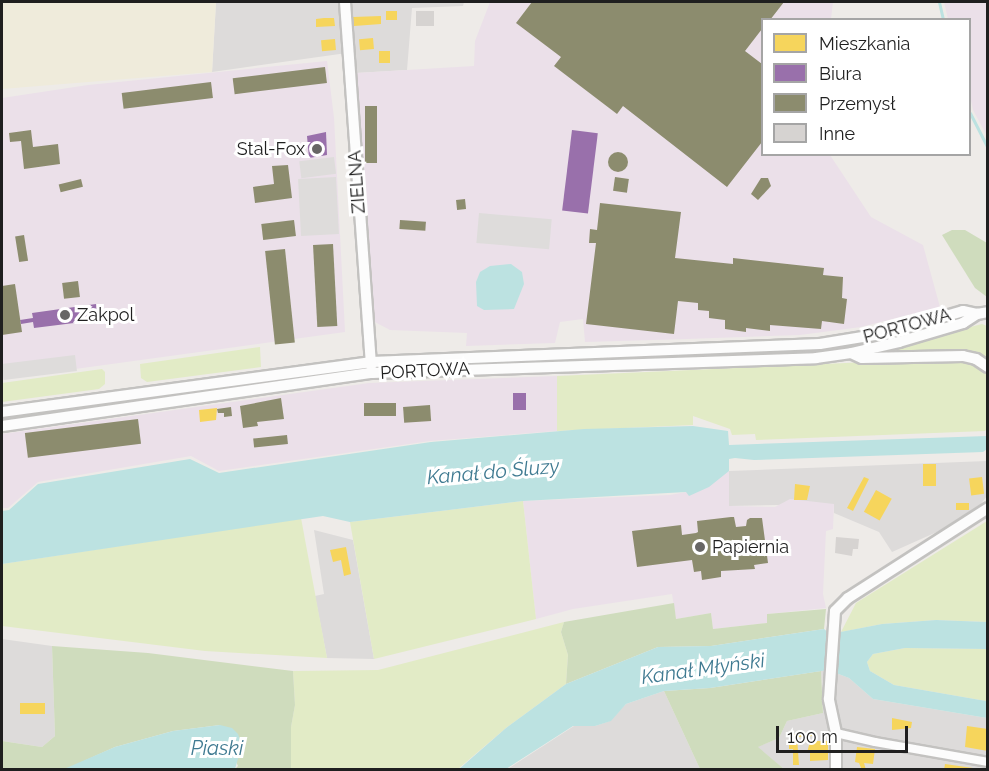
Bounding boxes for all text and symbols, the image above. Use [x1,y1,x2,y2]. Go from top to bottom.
legend [761,18,971,156]
text: Mieszkania [819,33,910,54]
text: Biura [819,63,862,84]
text: Przemysł [819,93,896,114]
text: Inne [819,123,855,144]
place label: Stal-Fox [237,138,305,160]
marker: Stal-Fox [310,142,324,156]
street label: ZIELNA [344,150,370,214]
place label: Zakpol [77,304,134,326]
street label: PORTOWA [861,304,953,348]
marker: Zakpol [58,308,72,322]
street label: PORTOWA [380,358,470,384]
water label: Kanał do Śluzy [426,454,560,490]
place label: Papiernia [712,536,789,558]
marker: Papiernia [693,540,707,554]
water label: Kanał Młyński [640,648,766,690]
scale bar [779,714,911,752]
text: 100 m [787,726,838,747]
water label: Piaski [191,736,243,760]

